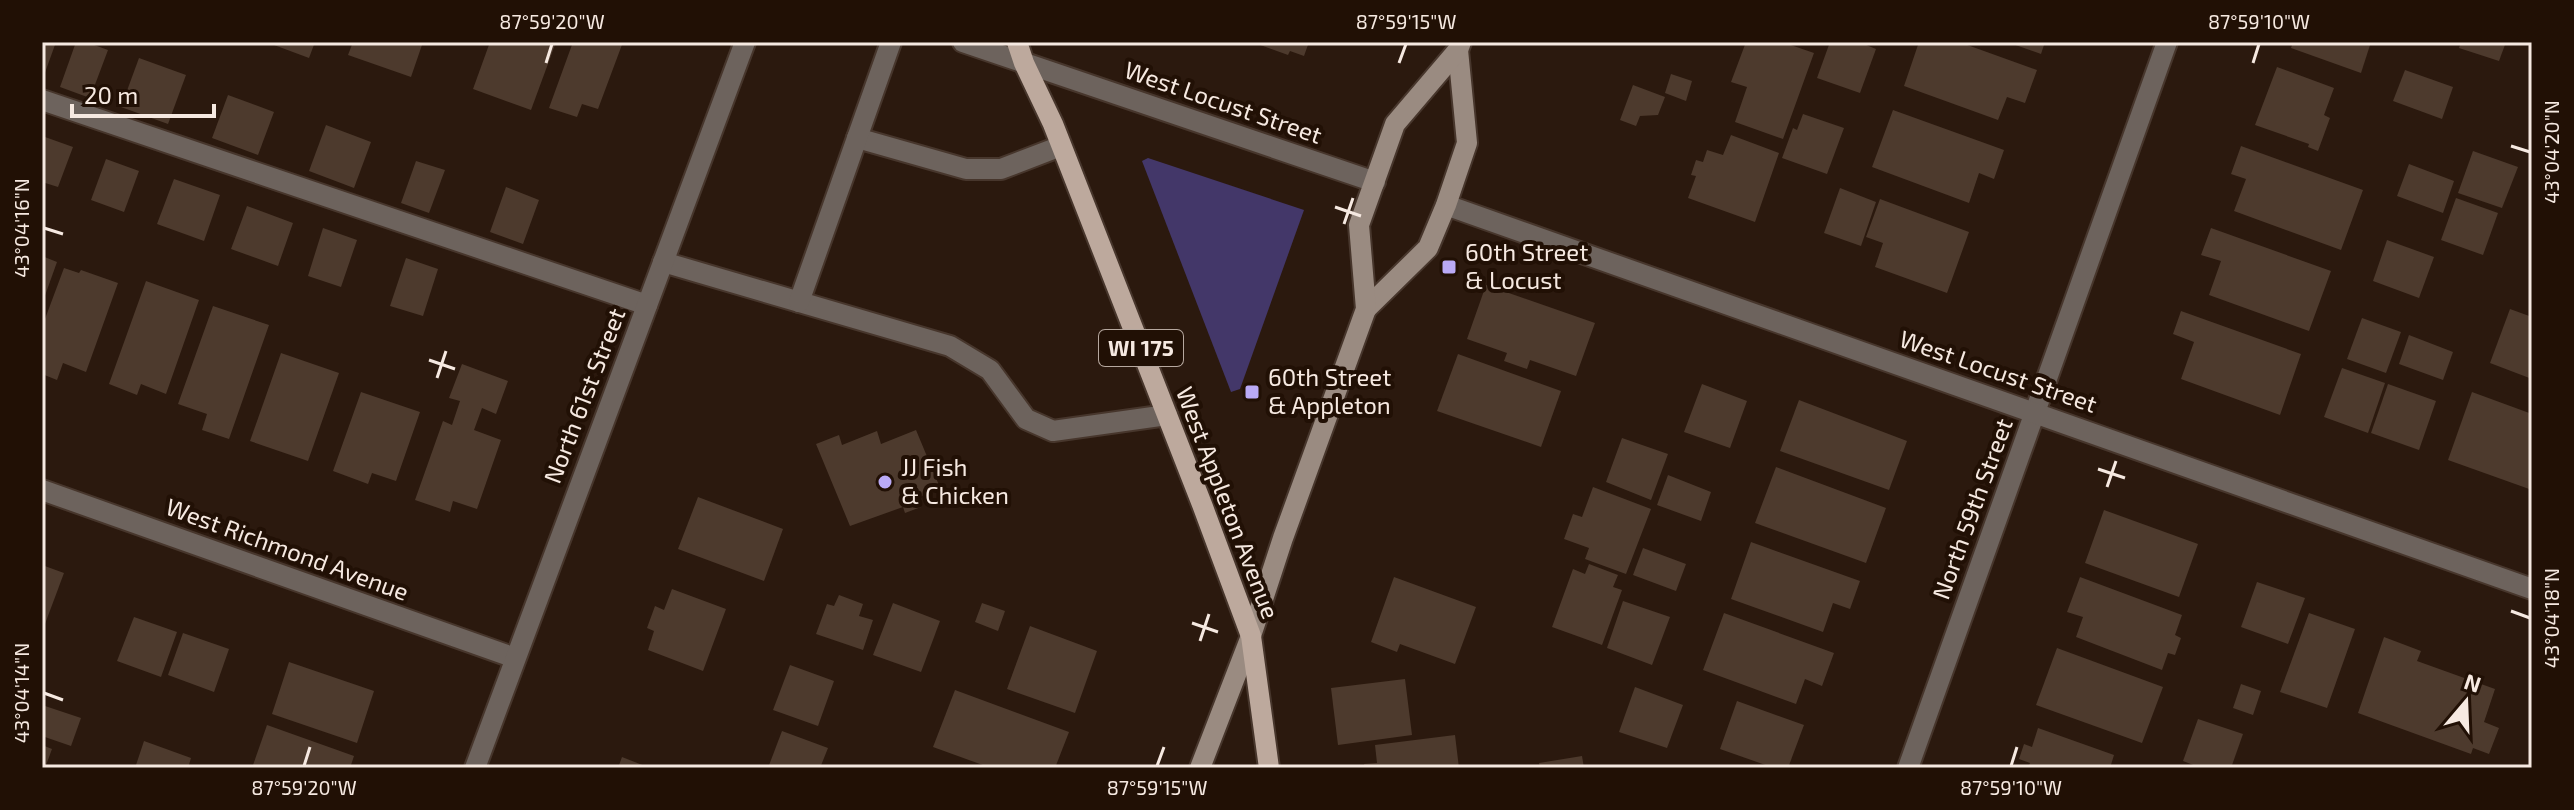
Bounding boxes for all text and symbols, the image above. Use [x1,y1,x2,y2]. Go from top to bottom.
text: 87°59'20"W [499,9,605,33]
text: 87°59'15"W [1356,9,1456,33]
text: 87°59'10"W [2208,9,2310,33]
street label: West Locust Street [1121,54,1326,149]
scale bar [72,68,214,118]
text: 20 m [84,80,138,109]
text: 43°04'20"N [2539,100,2563,204]
text: 43°04'16"N [9,178,33,278]
place label: 60th Street & Locust [1465,237,1588,294]
marker: 60th Street & Locust [1440,258,1458,276]
street label: North 61st Street [537,304,630,487]
street label: West Locust Street [1896,323,2101,418]
road number: WI 175 [1099,330,1183,366]
place label: 60th Street & Appleton [1268,362,1391,419]
street label: West Appleton Avenue [1171,382,1286,623]
marker: 60th Street & Appleton [1243,383,1261,401]
street label: North 59th Street [1925,414,2018,603]
place label: JJ Fish & Chicken [901,452,1009,509]
marker: JJ Fish & Chicken [876,473,894,491]
street label: West Richmond Avenue [162,491,413,606]
text: 43°04'18"N [2539,568,2563,668]
text: 43°04'14"N [9,643,33,743]
north arrow [2426,662,2506,742]
text: N [2461,667,2485,697]
text: 87°59'20"W [251,775,357,799]
text: 87°59'15"W [1107,775,1207,799]
text: 87°59'10"W [1960,775,2062,799]

